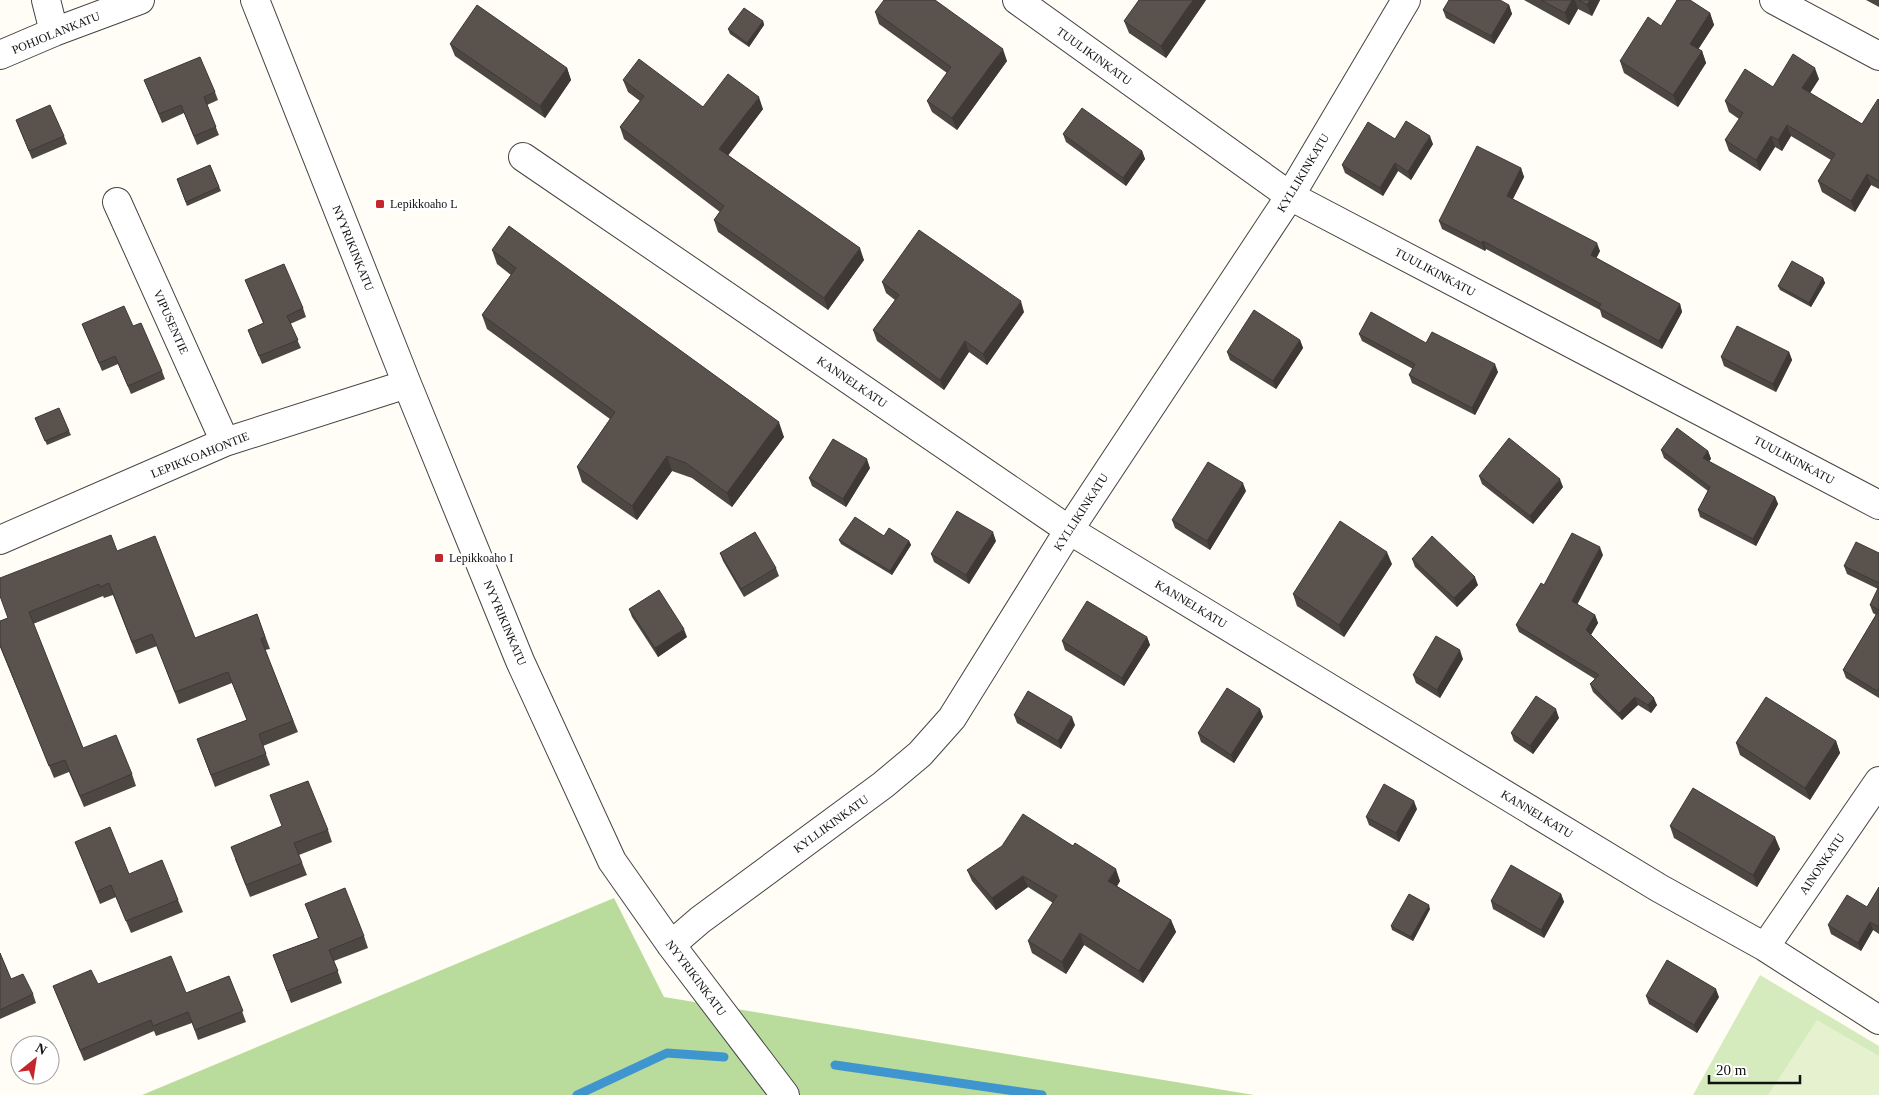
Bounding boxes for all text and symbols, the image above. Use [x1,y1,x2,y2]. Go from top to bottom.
street label: POHJOLANKATU [10,9,103,57]
street label: TUULIKINKATU [1054,24,1135,88]
street label: KYLLIKINKATU [1274,131,1332,215]
place label: Lepikkoaho L [390,197,458,211]
marker: Lepikkoaho L [374,198,386,210]
street label: NYYRIKINKATU [329,203,377,293]
street label: TUULIKINKATU [1392,245,1478,299]
street label: VIPUSENTIE [151,287,191,357]
street label: KANNELKATU [814,353,890,411]
street label: LEPIKKOAHONTIE [149,429,251,481]
street label: TUULIKINKATU [1751,433,1837,487]
street label: KYLLIKINKATU [1051,470,1111,553]
place label: Lepikkoaho I [449,551,513,565]
marker: Lepikkoaho I [433,552,445,564]
street label: KANNELKATU [1153,577,1230,631]
street label: NYYRIKINKATU [481,578,529,668]
street label: KANNELKATU [1499,787,1576,841]
street label: KYLLIKINKATU [791,792,872,856]
street label: AINONKATU [1796,831,1848,897]
street label: NYYRIKINKATU [663,937,729,1019]
north arrow [10,1035,60,1085]
text: N [33,1040,49,1058]
scale bar [1709,1052,1800,1084]
text: 20 m [1716,1062,1747,1078]

